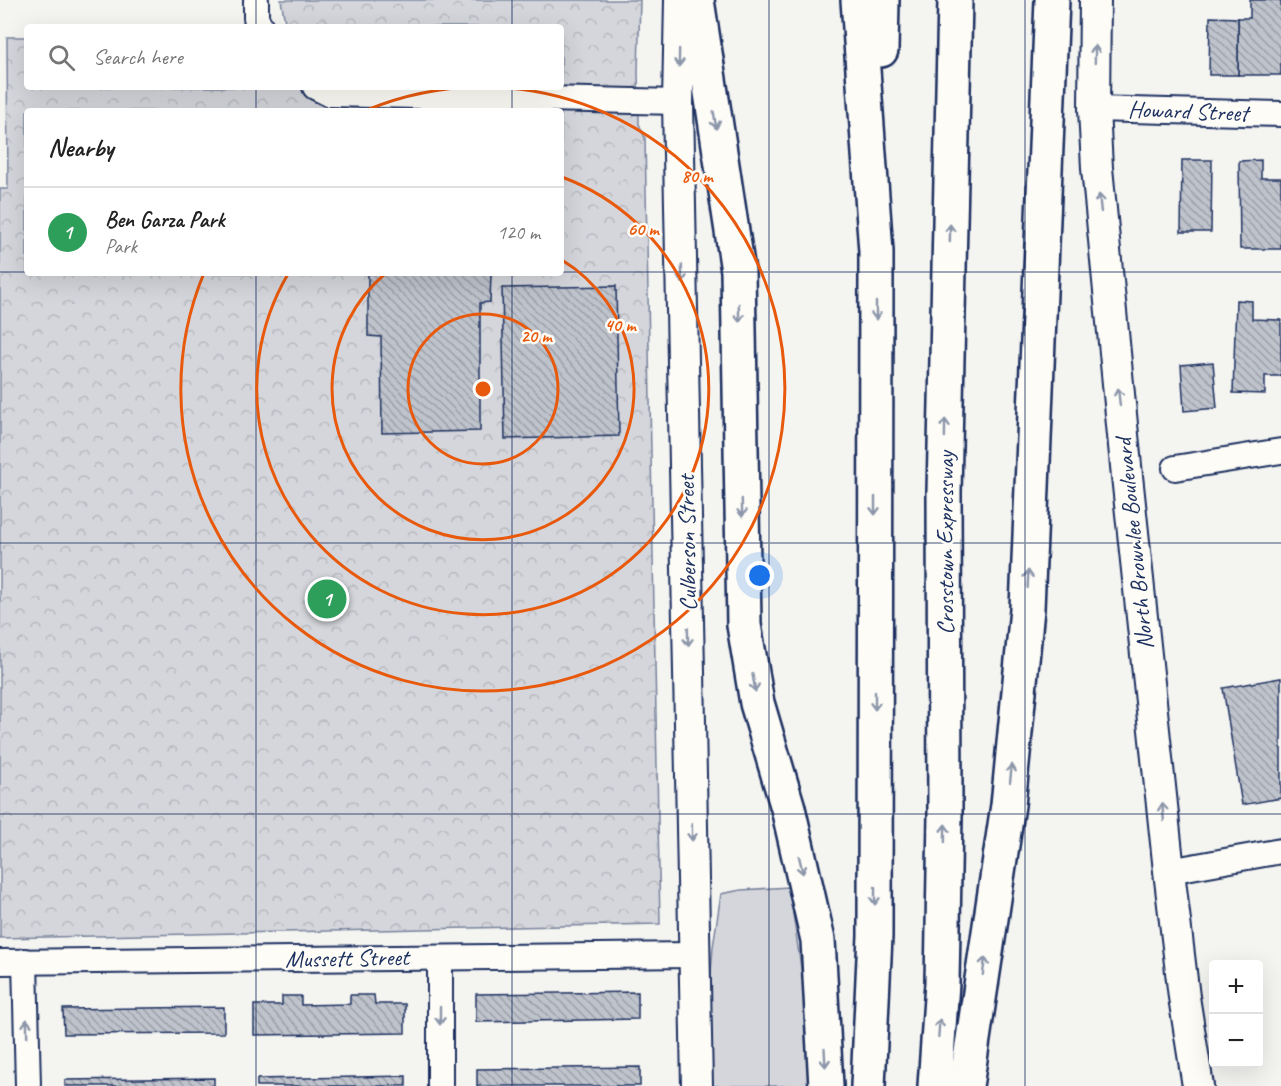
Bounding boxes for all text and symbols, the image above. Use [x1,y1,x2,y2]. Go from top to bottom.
search box [24,24,564,90]
icon: search [45,41,78,74]
text: Search here [93,43,183,71]
one-way arrow [1089,45,1101,65]
one-way arrow [673,48,685,68]
street label: Howard Street [1128,94,1251,128]
one-way arrow [710,110,721,129]
text: Nearby [48,131,113,164]
text: 80 m [682,165,714,187]
one-way arrow [1094,194,1105,214]
text: Ben Garza Park [105,206,225,234]
text: 60 m [627,218,660,240]
text: 1 [63,220,72,245]
text: 120 m [497,220,540,245]
one-way arrow [945,223,956,243]
text: Park [105,234,137,259]
one-way arrow [676,264,687,284]
one-way arrow [870,300,882,320]
one-way arrow [733,303,745,323]
text: 40 m [605,314,637,336]
text: 20 m [521,325,553,347]
centre of rings [473,379,493,399]
one-way arrow [1113,388,1124,408]
one-way arrow [940,418,951,438]
street label: North Brownlee Boulevard [1108,433,1160,651]
street label: Crosstown Expressway [930,449,960,635]
street label: Culberson Street [671,473,703,611]
one-way arrow [869,495,881,515]
one-way arrow [737,498,748,518]
your location [745,561,774,590]
one-way arrow [1023,569,1034,589]
pin: 1 [308,576,346,622]
one-way arrow [683,627,694,647]
one-way arrow [749,673,760,692]
one-way arrow [869,690,881,710]
one-way arrow [1006,763,1017,783]
one-way arrow [1157,803,1168,823]
one-way arrow [686,822,698,842]
one-way arrow [939,823,950,843]
one-way arrow [795,856,807,875]
one-way arrow [869,885,881,905]
street label: Mussett Street [285,942,411,974]
one-way arrow [979,956,990,976]
map controls [1209,960,1263,1068]
button: + [1209,960,1263,1014]
one-way arrow [434,1006,446,1026]
button: − [1209,1014,1263,1068]
one-way arrow [21,1018,32,1038]
one-way arrow [933,1018,944,1038]
one-way arrow [819,1048,830,1068]

